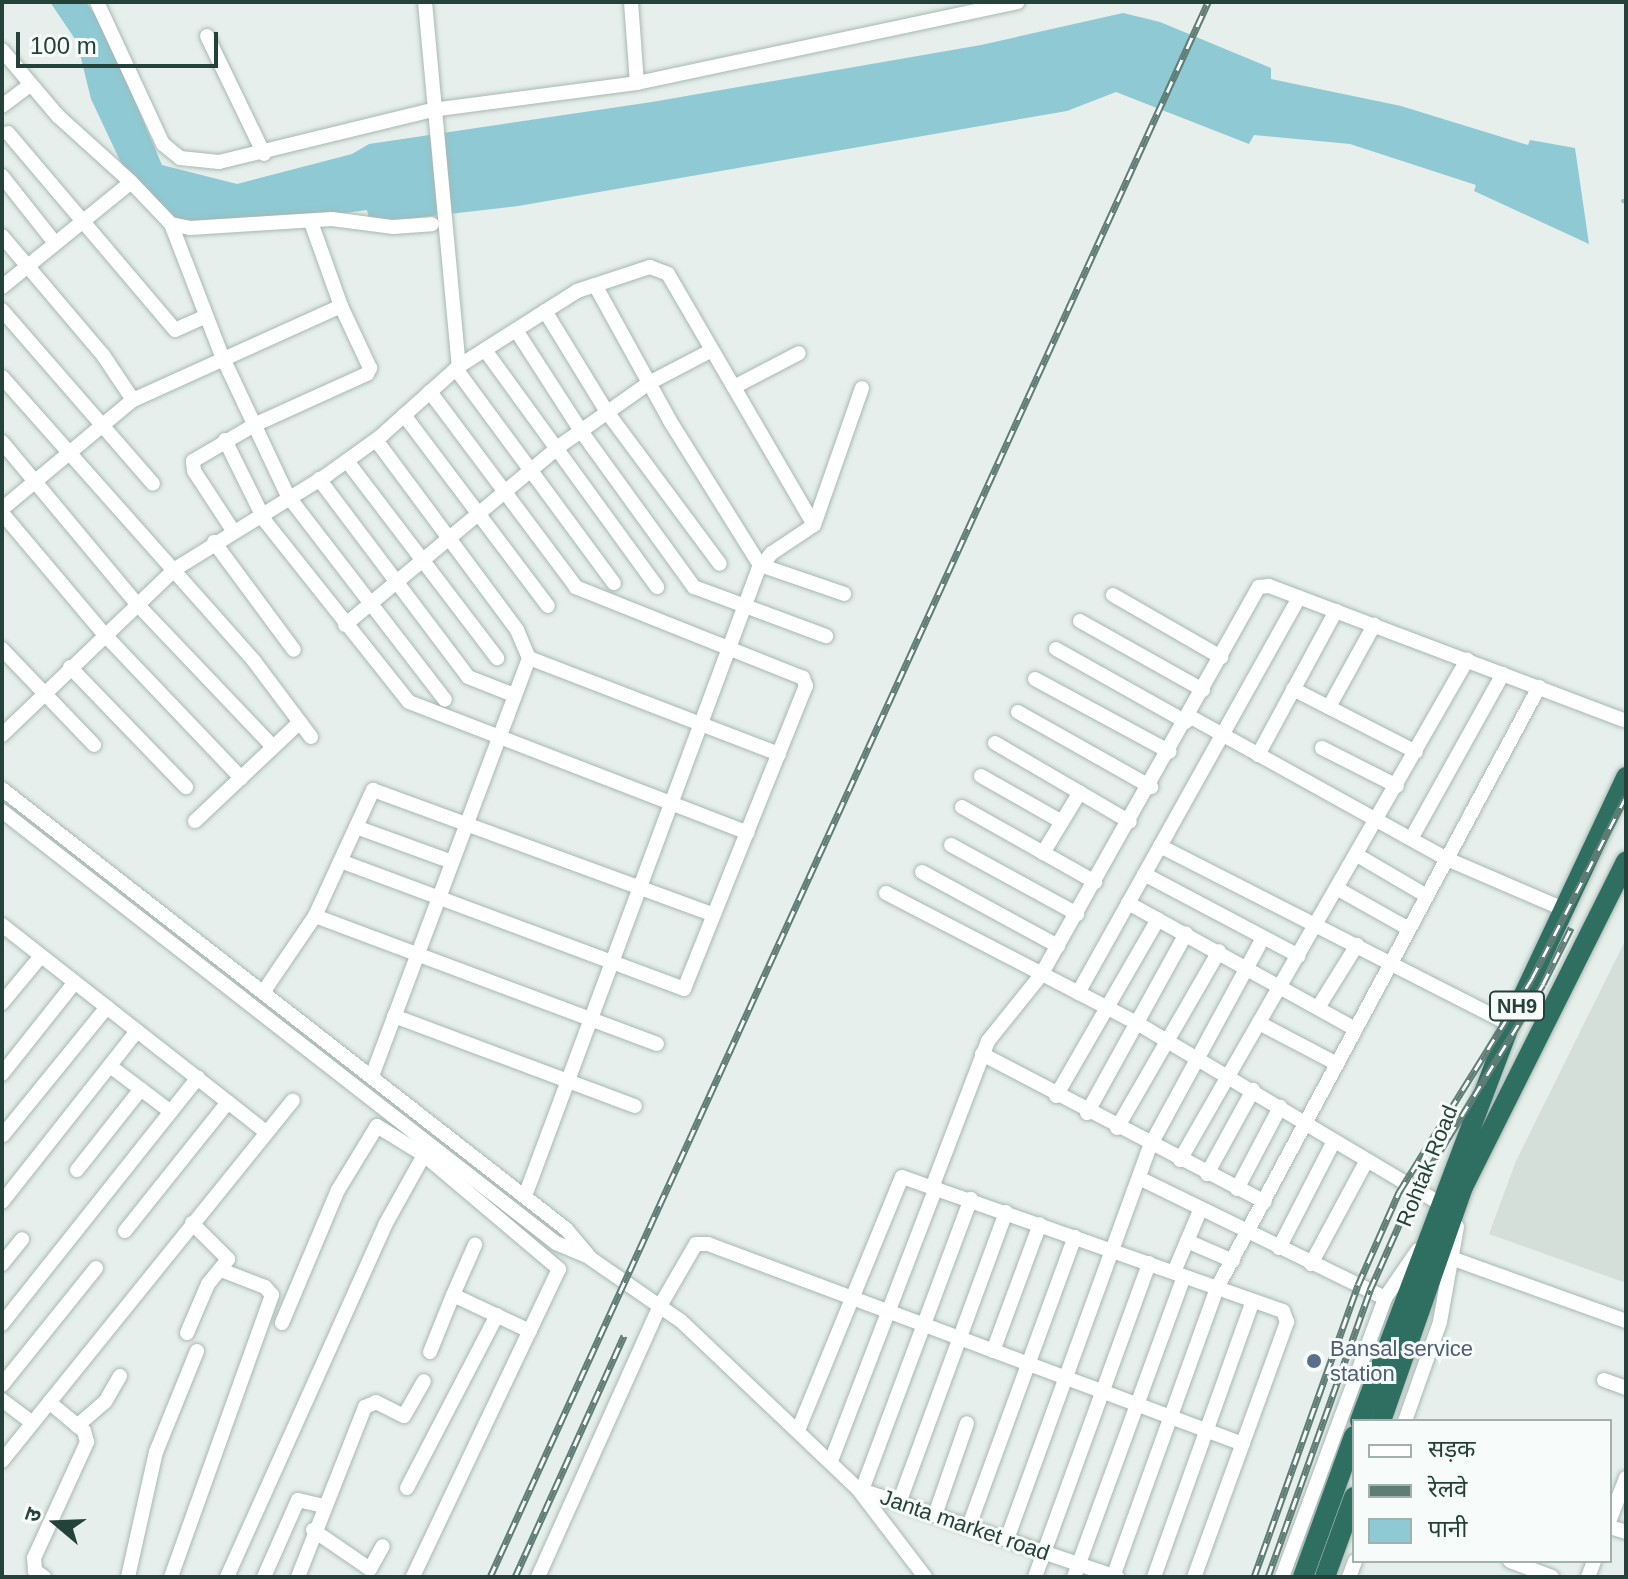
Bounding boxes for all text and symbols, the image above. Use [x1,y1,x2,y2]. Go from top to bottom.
scale bar [20,16,222,66]
text: 100 m [30,32,97,59]
road number: NH9 [1487,990,1547,1022]
street label: Rohtak Road [1391,1102,1463,1230]
place label: Bansal service station [1330,1335,1473,1386]
marker: Bansal service station [1305,1352,1323,1370]
legend [1352,1419,1612,1563]
text: सड़क [1428,1435,1476,1462]
text: रेलवे [1428,1475,1467,1502]
north arrow [16,1483,96,1563]
street label: Janta market road [877,1484,1053,1566]
text: उ [19,1505,47,1525]
text: पानी [1428,1515,1467,1542]

